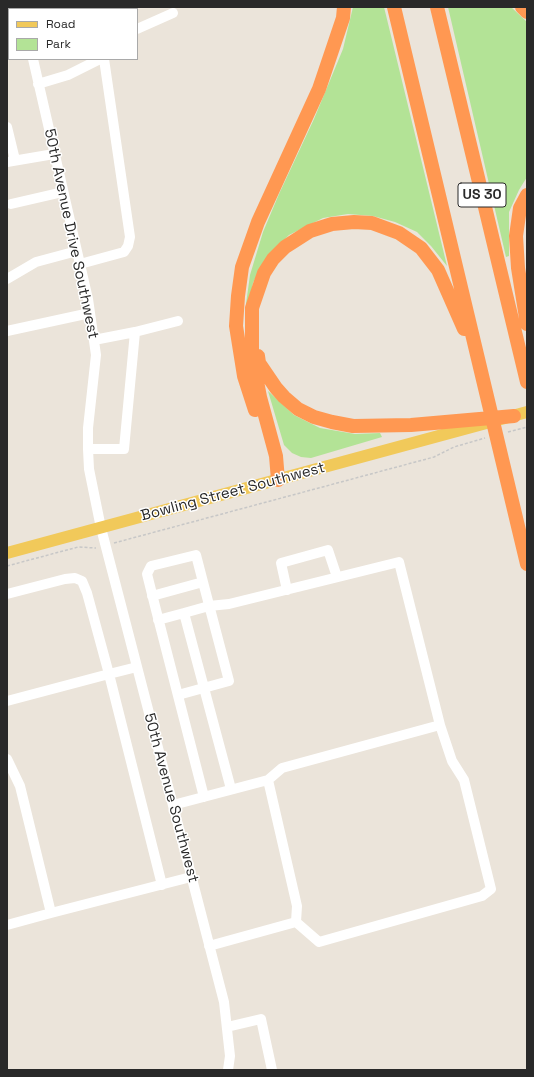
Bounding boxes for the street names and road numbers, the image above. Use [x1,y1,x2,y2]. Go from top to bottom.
street label: 50th Avenue Drive Southwest [40,127,102,341]
road number: US 30 [458,183,506,207]
street label: Bowling Street Southwest [139,459,327,525]
street label: 50th Avenue Southwest [140,711,202,885]

